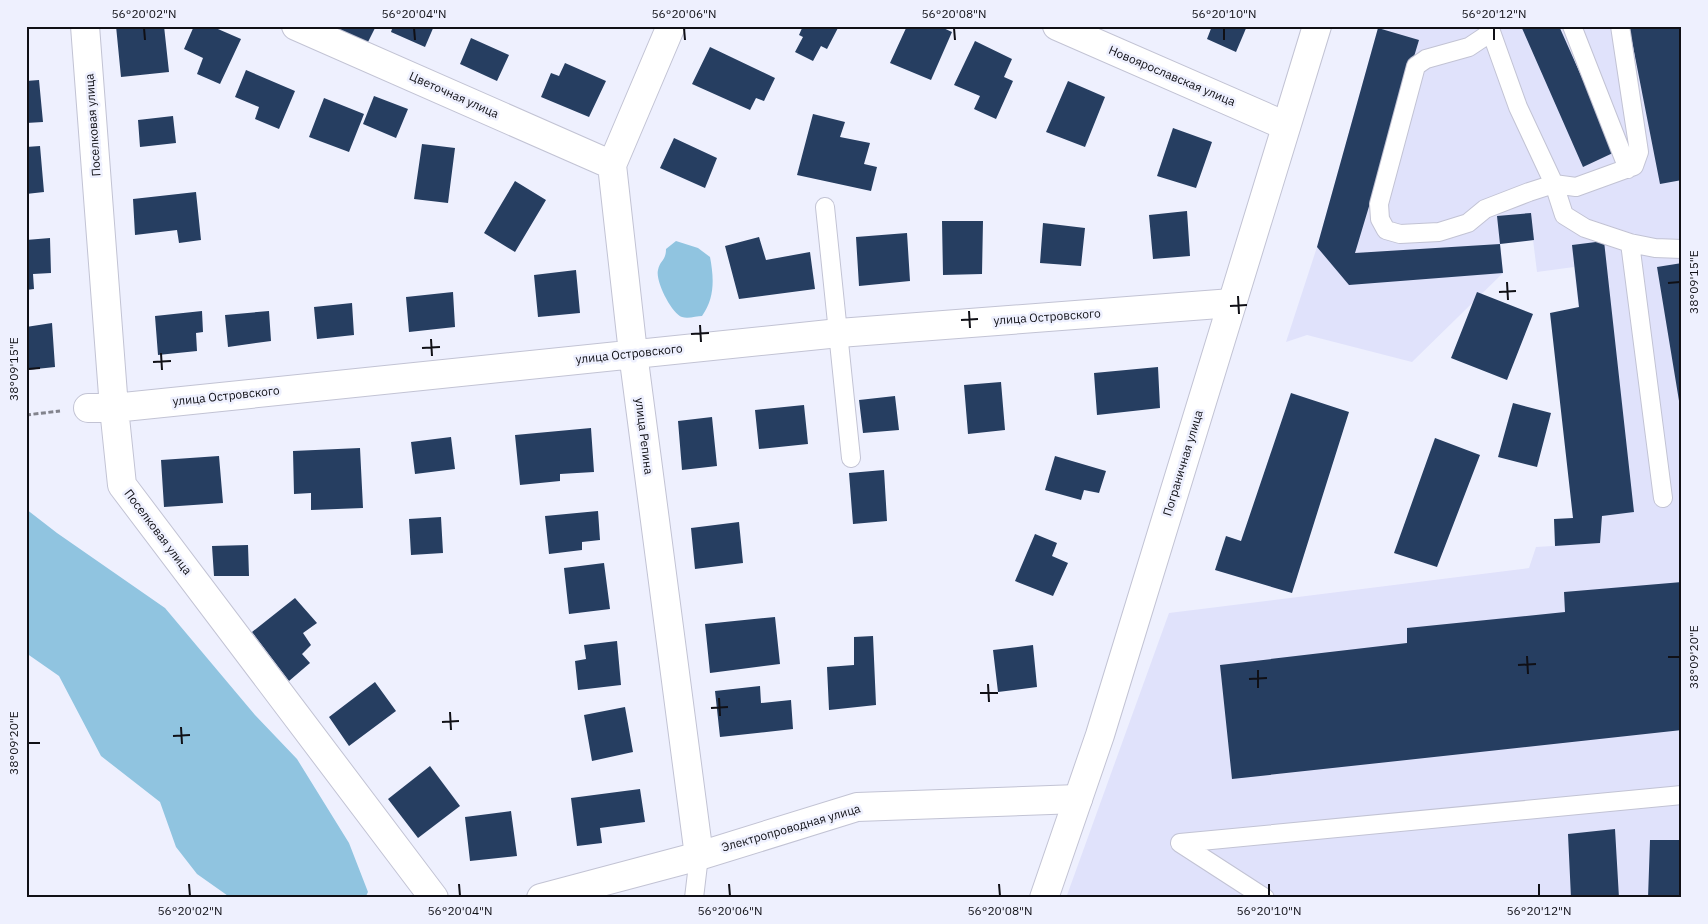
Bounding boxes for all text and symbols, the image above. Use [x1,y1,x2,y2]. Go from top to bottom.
text: 56°20'02"N [111,6,177,21]
text: 56°20'04"N [381,6,447,21]
text: 56°20'06"N [651,6,717,21]
text: 56°20'08"N [921,6,987,21]
text: 56°20'10"N [1191,6,1257,21]
text: 56°20'12"N [1461,6,1527,21]
street label: Новоярославская улица [1107,42,1238,109]
street label: Цветочная улица [407,68,502,121]
street label: Поселковая улица [81,73,104,177]
text: 38°09'15"E [1686,250,1701,314]
street label: улица Островского [993,305,1101,328]
text: 38°09'15"E [6,337,21,401]
street label: улица Островского [575,340,683,367]
street label: улица Островского [172,382,280,409]
street label: улица Репина [632,397,657,476]
street label: Пограничная улица [1159,407,1206,518]
street label: Поселковая улица [121,486,196,578]
text: 38°09'20"E [1686,625,1701,689]
text: 38°09'20"E [6,711,21,775]
street label: Электропроводная улица [720,800,863,855]
text: 56°20'02"N [157,903,223,918]
text: 56°20'04"N [427,903,493,918]
text: 56°20'06"N [697,903,763,918]
text: 56°20'08"N [967,903,1033,918]
text: 56°20'10"N [1236,903,1302,918]
text: 56°20'12"N [1506,903,1572,918]

